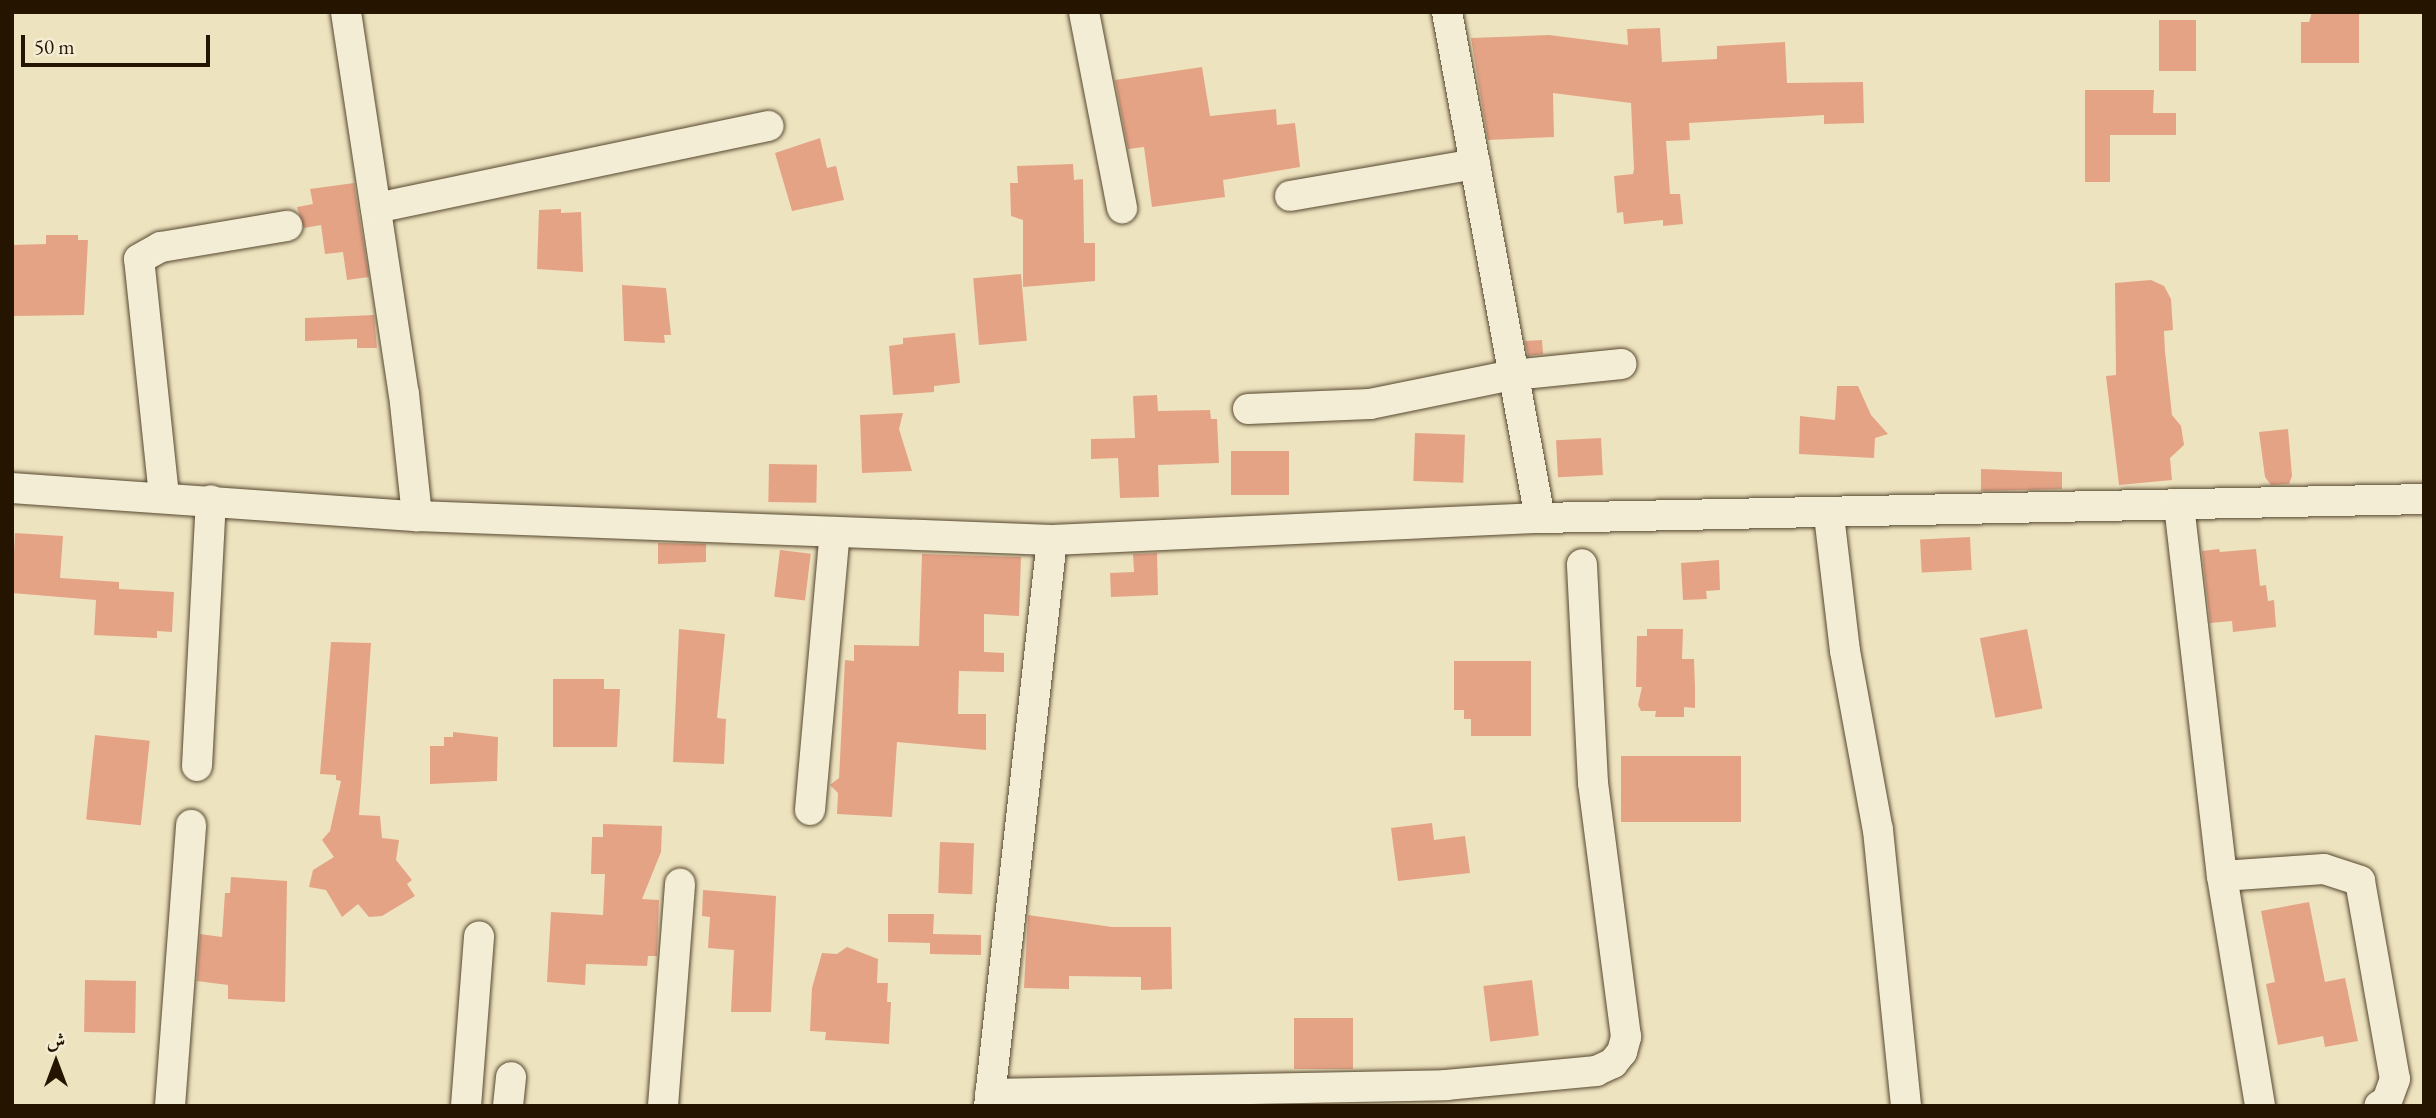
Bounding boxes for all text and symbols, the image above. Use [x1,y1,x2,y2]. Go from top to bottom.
scale bar [24,21,214,65]
text: 50 m [34,33,75,60]
north arrow [21,1027,91,1097]
text: ش [47,1028,65,1053]

